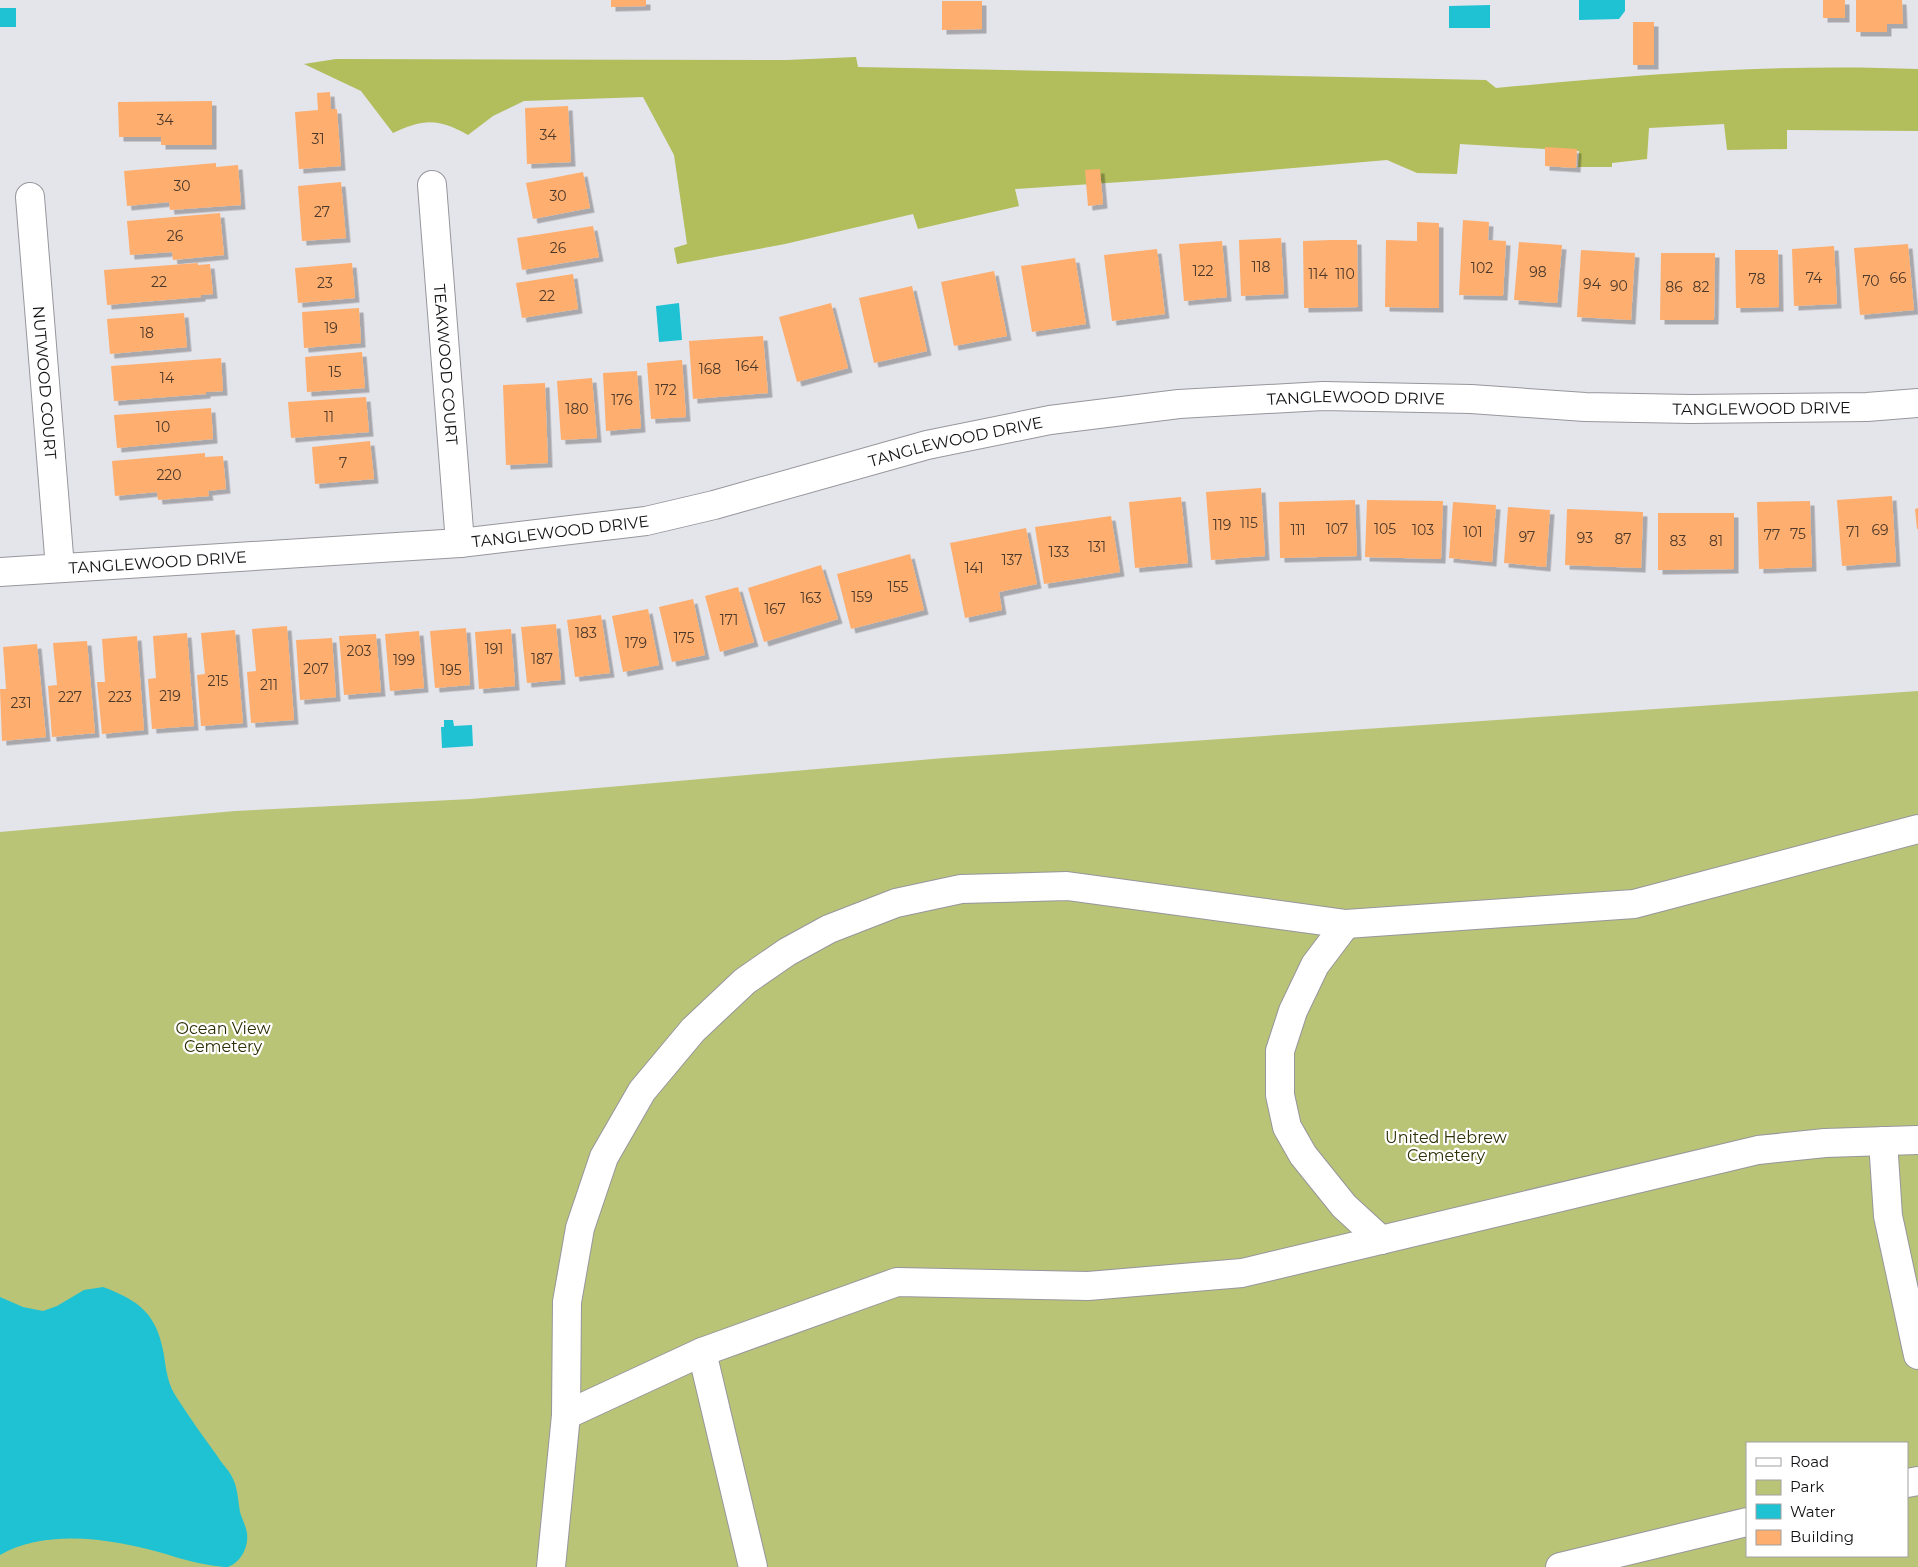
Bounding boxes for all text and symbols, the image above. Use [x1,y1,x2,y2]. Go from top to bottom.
house number: 34 [156,111,174,129]
house number: 34 [539,126,557,144]
house number: 31 [312,130,324,148]
house number: 30 [173,177,191,195]
house number: 30 [549,187,567,205]
house number: 27 [314,203,330,221]
house number: 26 [167,227,184,245]
house number: 26 [550,239,567,257]
house number: 118 [1251,258,1271,276]
house number: 102 [1471,259,1493,277]
house number: 122 [1193,262,1214,280]
house number: 98 [1529,263,1547,281]
house number: 114 [1308,265,1328,283]
house number: 110 [1335,265,1355,283]
house number: 74 [1806,269,1823,287]
house number: 66 [1889,269,1907,287]
house number: 78 [1749,270,1766,288]
house number: 70 [1862,272,1880,290]
house number: 22 [151,273,167,291]
house number: 23 [317,274,333,292]
house number: 94 [1583,275,1602,293]
house number: 90 [1610,277,1628,295]
house number: 86 [1665,278,1683,296]
house number: 82 [1693,278,1709,296]
street label: TEAKWOOD COURT [430,283,461,447]
house number: 22 [539,287,555,305]
street label: NUTWOOD COURT [29,305,60,461]
house number: 19 [324,319,338,337]
house number: 18 [140,324,154,342]
house number: 164 [736,357,759,375]
house number: 168 [699,360,721,378]
house number: 15 [329,363,342,381]
house number: 14 [160,369,175,387]
house number: 172 [655,381,677,399]
street label: TANGLEWOOD DRIVE [1266,387,1445,409]
house number: 176 [611,391,633,409]
street label: TANGLEWOOD DRIVE [1672,398,1851,419]
house number: 180 [565,400,589,418]
house number: 11 [324,408,334,426]
street label: TANGLEWOOD DRIVE [866,413,1044,471]
house number: 10 [156,418,170,436]
house number: 7 [339,454,347,472]
house number: 220 [156,466,182,484]
street label: TANGLEWOOD DRIVE [471,512,650,552]
house number: 115 [1240,514,1258,532]
house number: 119 [1213,516,1231,534]
house number: 107 [1326,520,1348,538]
house number: 105 [1374,520,1396,538]
house number: 111 [1290,521,1306,539]
house number: 103 [1412,521,1434,539]
house number: 69 [1871,521,1889,539]
house number: 101 [1463,523,1483,541]
house number: 71 [1846,523,1860,541]
house number: 75 [1790,525,1806,543]
house number: 77 [1764,526,1780,544]
house number: 97 [1519,528,1535,546]
house number: 93 [1577,529,1593,547]
house number: 87 [1614,530,1632,548]
house number: 83 [1670,532,1687,550]
house number: 81 [1709,532,1723,550]
house number: 131 [1088,538,1106,556]
house number: 133 [1049,543,1069,561]
street label: TANGLEWOOD DRIVE [68,547,247,578]
house number: 137 [1001,551,1023,569]
house number: 141 [964,559,984,577]
house number: 155 [888,578,908,596]
house number: 159 [851,588,873,606]
house number: 163 [800,589,822,607]
house number: 167 [764,600,786,618]
house number: 171 [720,611,738,629]
house number: 183 [575,624,597,642]
house number: 175 [674,629,695,647]
house number: 179 [625,634,647,652]
house number: 191 [485,640,503,658]
house number: 203 [347,642,372,660]
house number: 187 [531,650,553,668]
house number: 199 [393,651,415,669]
house number: 207 [303,660,329,678]
house number: 195 [440,661,462,679]
house number: 215 [208,672,229,690]
house number: 211 [260,676,278,694]
house number: 219 [159,687,181,705]
house number: 227 [58,688,82,706]
house number: 223 [108,688,132,706]
house number: 231 [11,694,31,712]
park label: Ocean View Cemetery [176,1019,270,1056]
park label: United Hebrew Cemetery [1385,1128,1507,1165]
legend [1746,1442,1908,1557]
text: Road [1790,1452,1829,1471]
text: Park [1790,1477,1824,1496]
text: Water [1790,1502,1836,1521]
text: Building [1790,1527,1854,1546]

